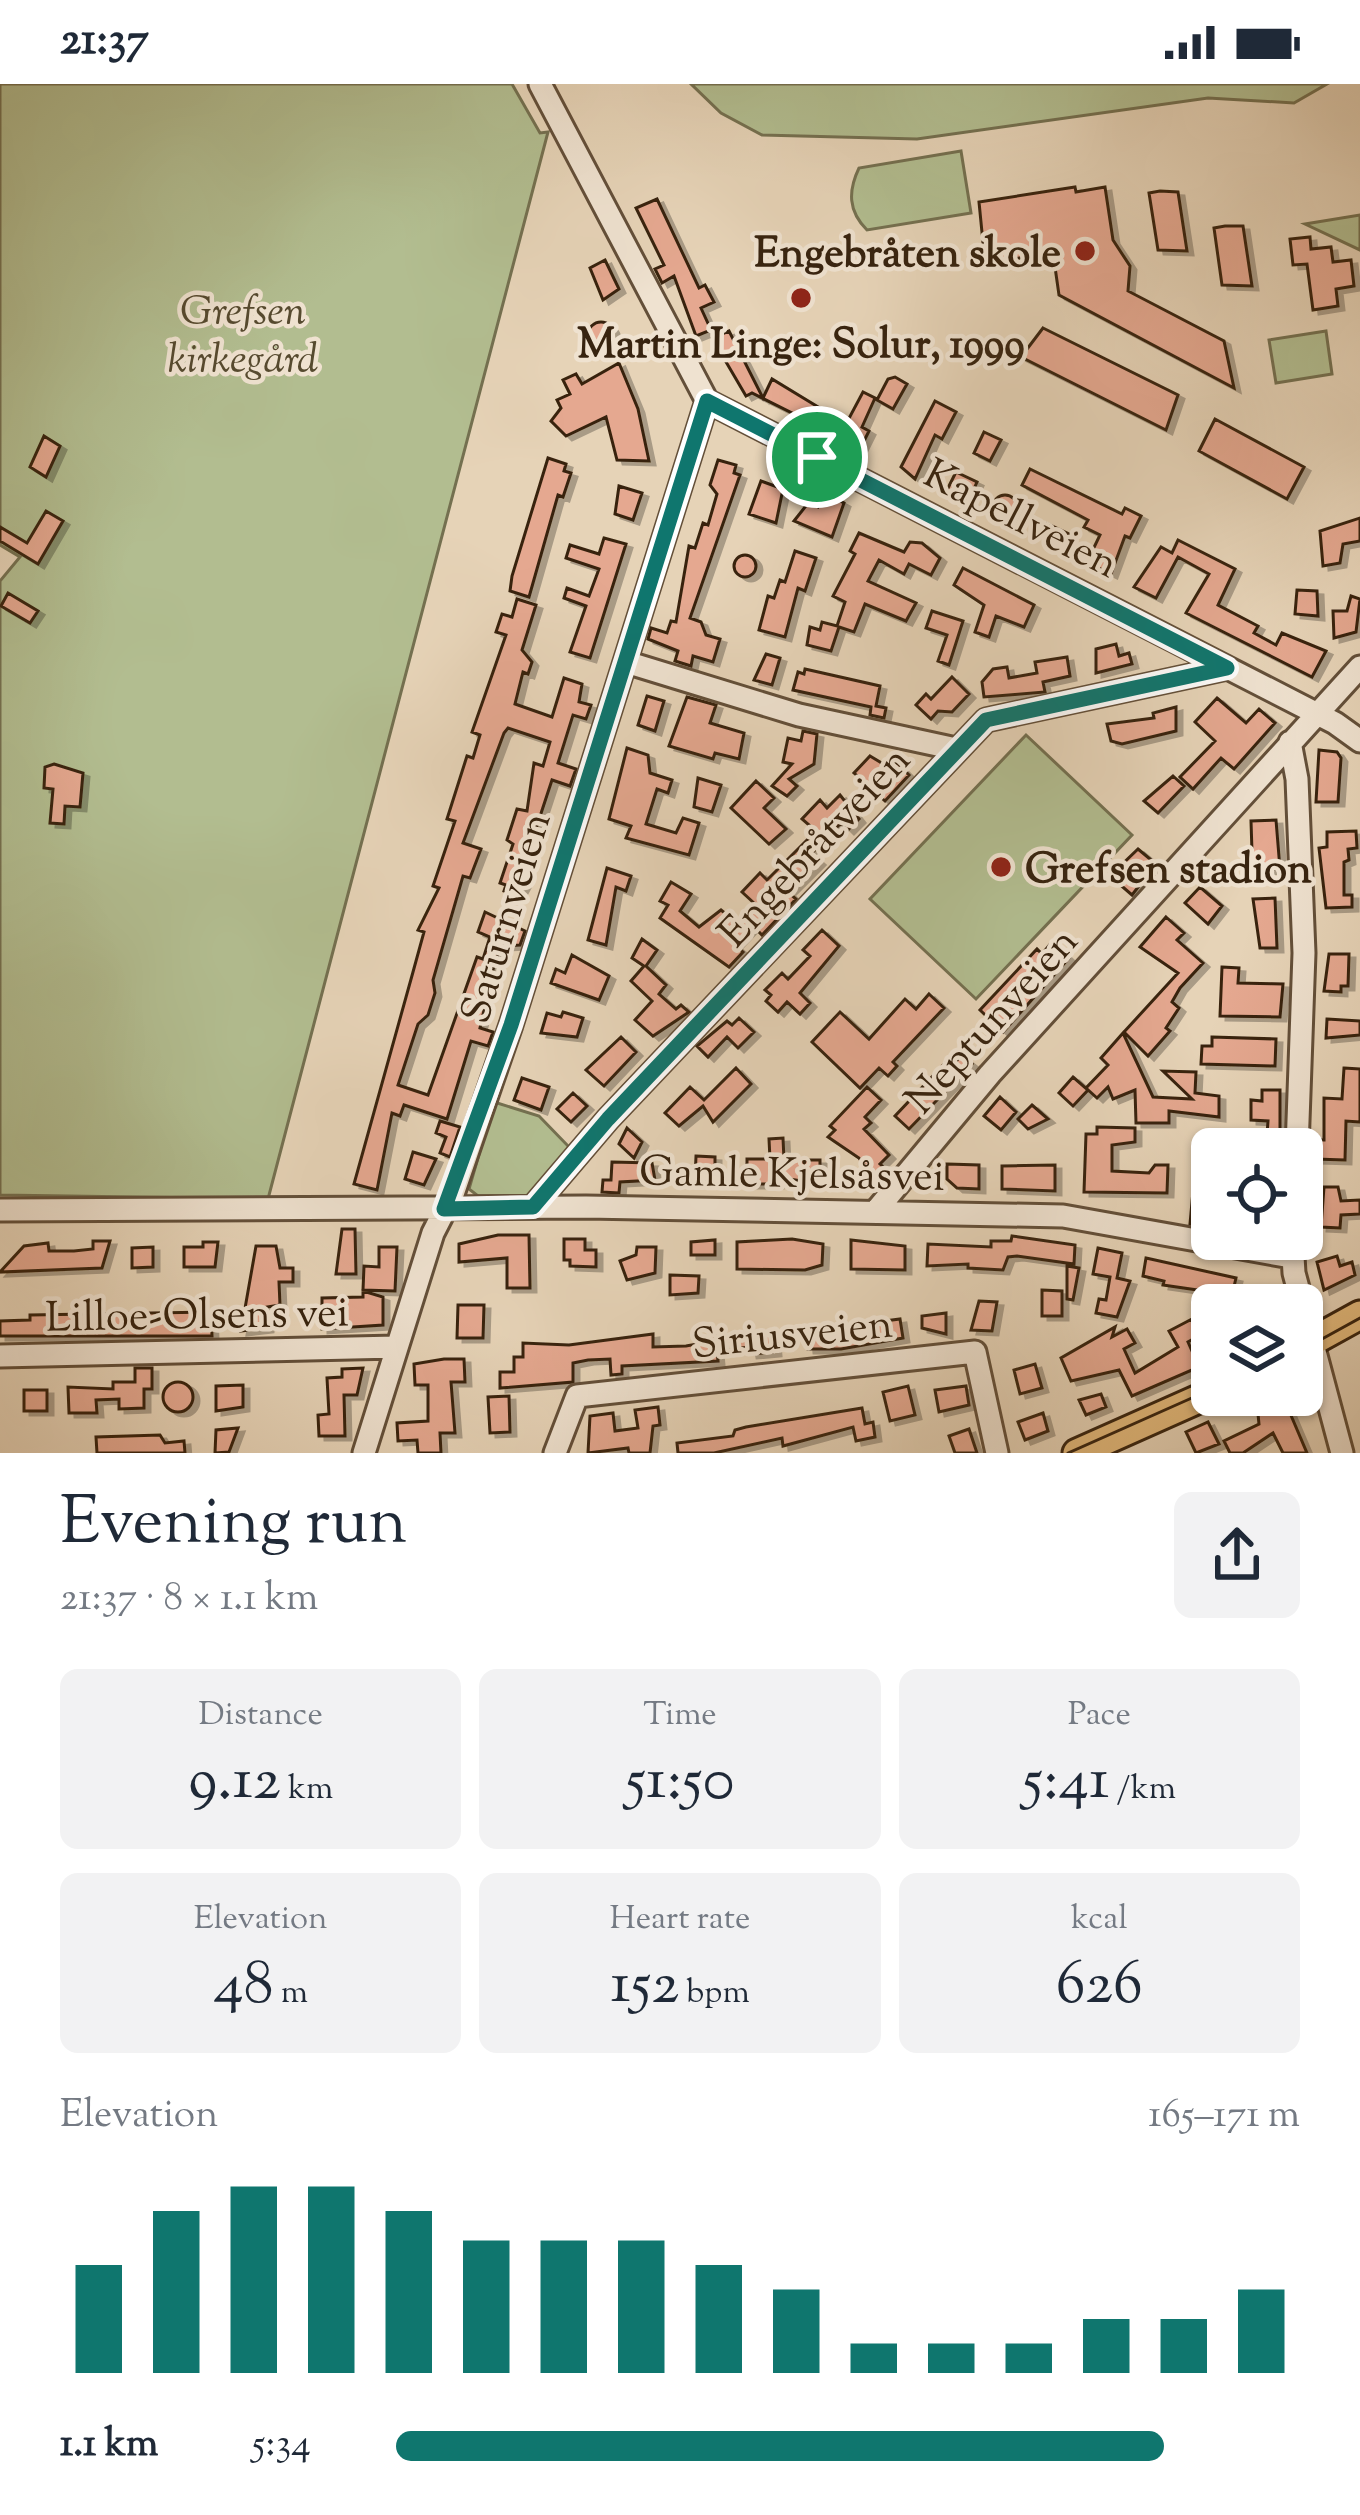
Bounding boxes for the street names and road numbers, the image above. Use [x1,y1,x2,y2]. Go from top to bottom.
street label: Kapellveien [912,447,1128,596]
street label: Engebråtveien [707,734,926,963]
street label: Saturnveien [448,805,569,1032]
street label: Neptunveien [893,915,1094,1129]
street label: Gamle Kjelsåsvei [639,1144,945,1210]
street label: Lilloe-Olsens vei [45,1285,349,1351]
street label: Siriusveien [689,1297,896,1377]

